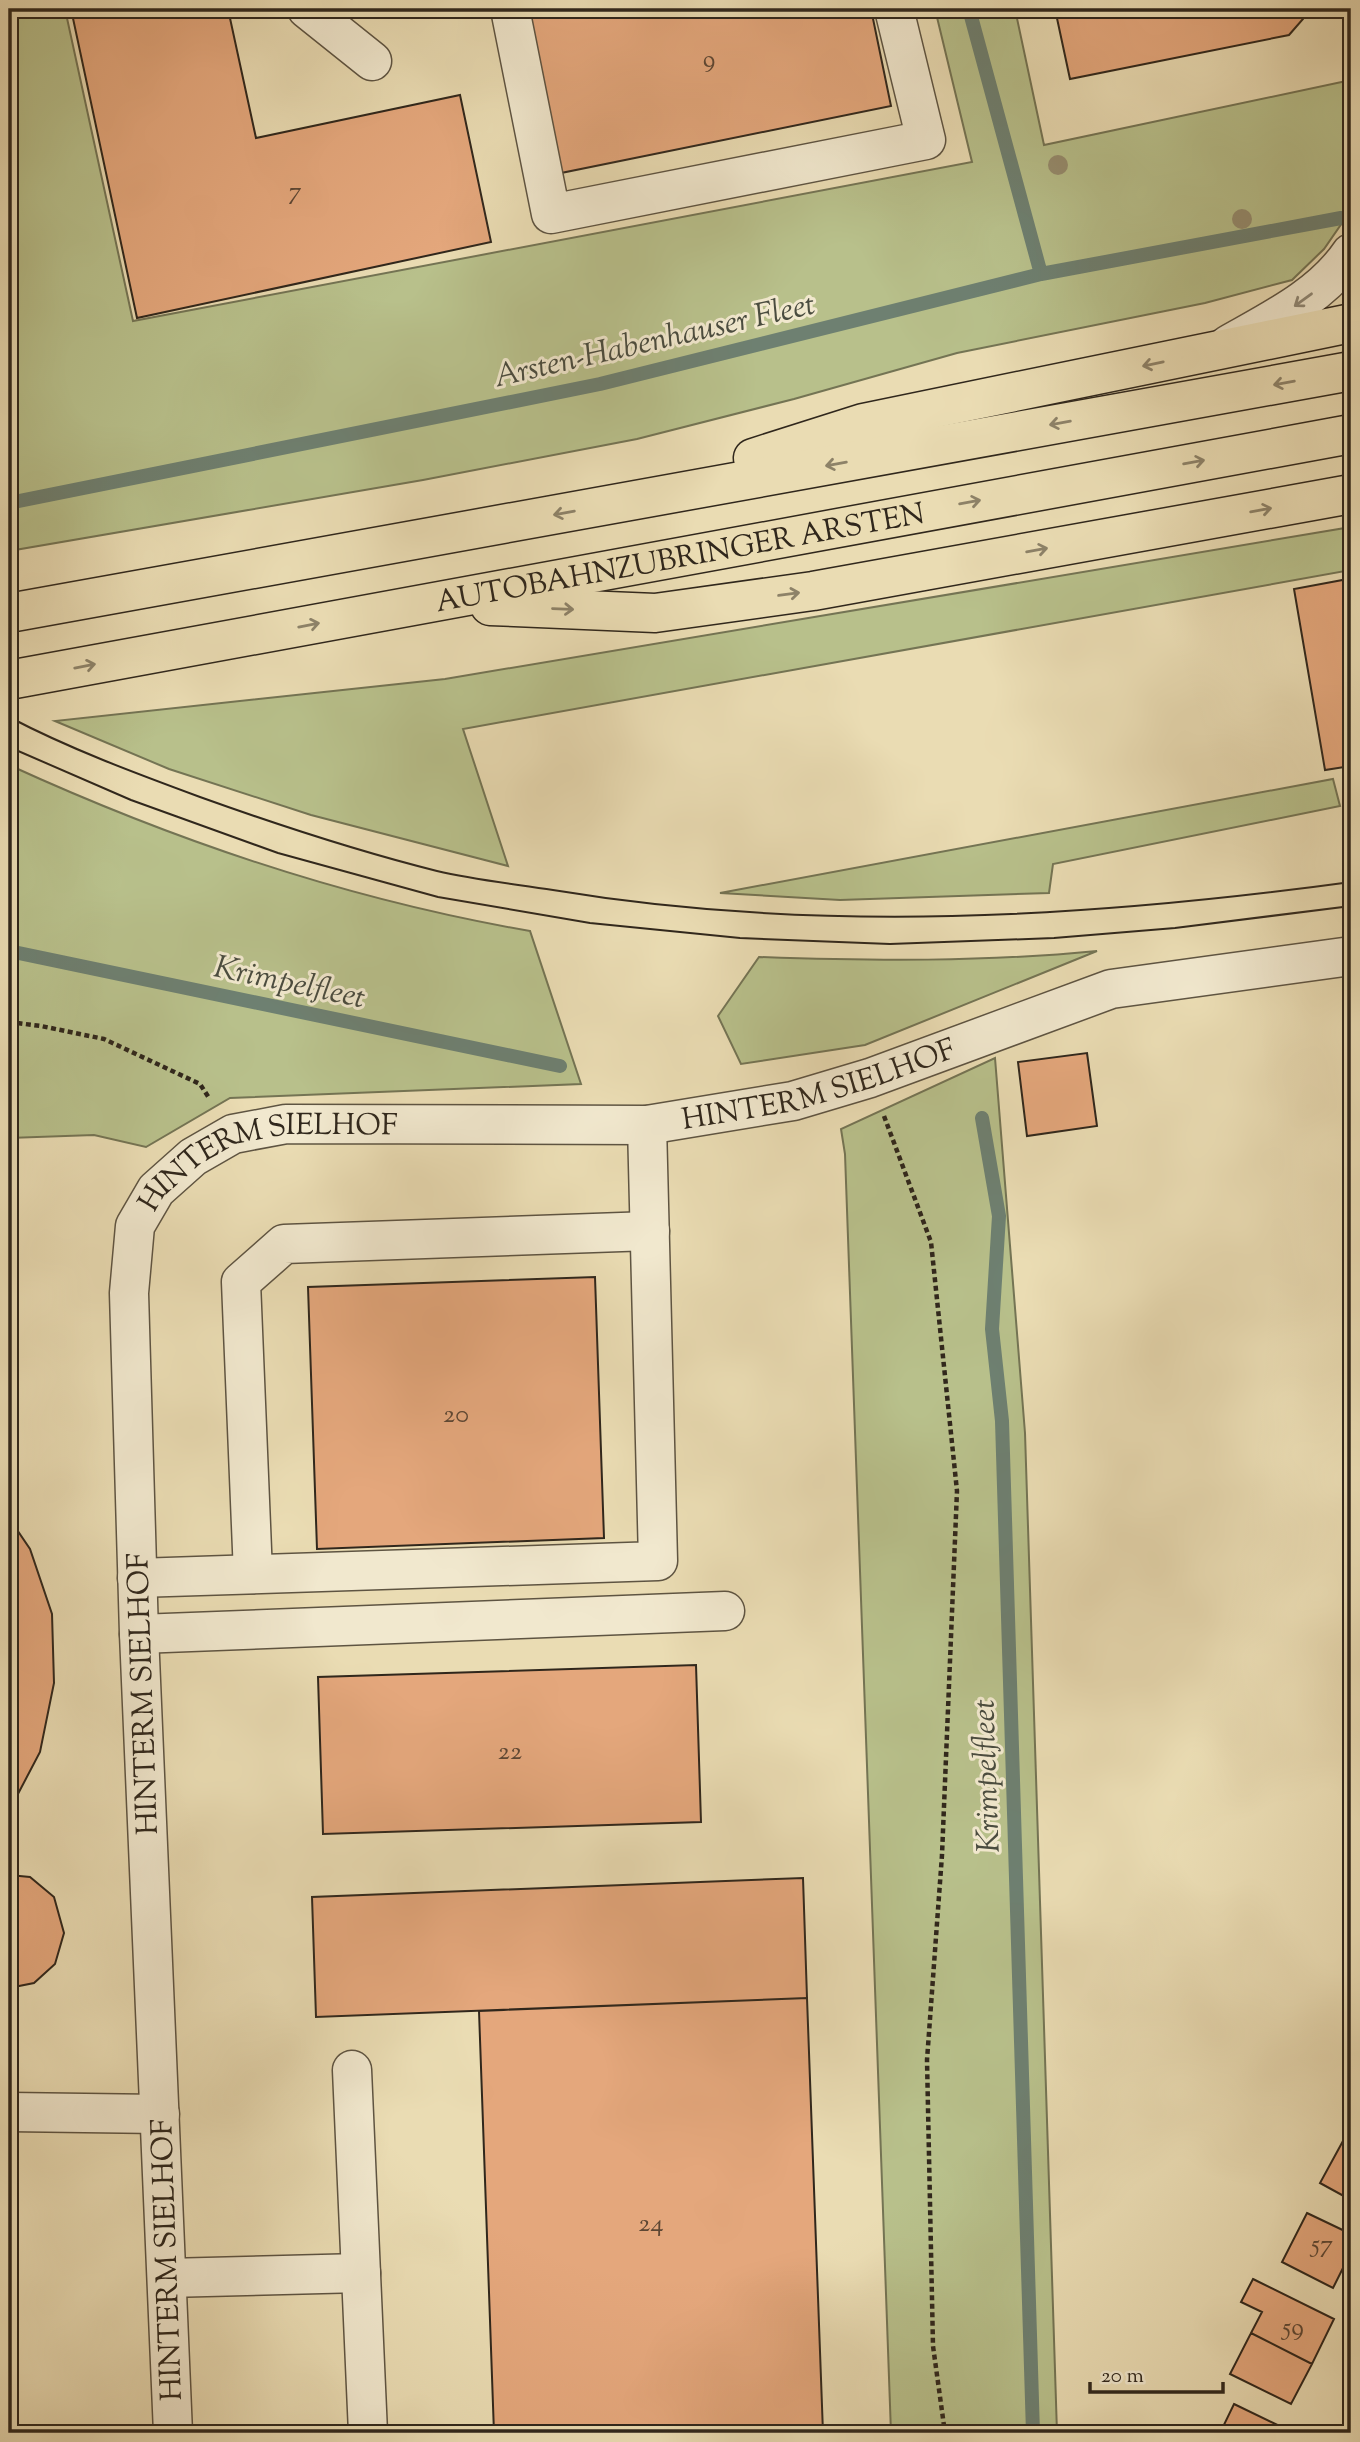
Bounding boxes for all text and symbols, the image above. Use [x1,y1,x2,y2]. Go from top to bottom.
house number: 9 [703,42,715,79]
house number: 7 [288,174,302,211]
water label: Arsten-Habenhauser Fleet [489,283,820,401]
one-way arrow [1294,293,1313,307]
one-way arrow [1142,357,1165,371]
one-way arrow [1273,377,1296,390]
one-way arrow [1049,417,1072,431]
one-way arrow [1182,455,1205,468]
one-way arrow [825,458,848,471]
street label: AUTOBAHNZUBRINGER ARSTEN [432,494,928,625]
one-way arrow [959,495,981,509]
one-way arrow [1249,503,1272,516]
one-way arrow [553,507,576,520]
one-way arrow [1025,542,1048,556]
one-way arrow [777,588,800,601]
one-way arrow [551,603,574,616]
one-way arrow [297,617,320,631]
one-way arrow [73,659,96,672]
water label: Krimpelfleet [209,945,369,1022]
street label: HINTERM SIELHOF [679,1029,962,1143]
street label: HINTERM SIELHOF [129,1105,398,1220]
house number: 20 [443,1397,469,1434]
street label: HINTERM SIELHOF [118,1552,171,1836]
water label: Krimpelfleet [962,1698,1014,1854]
house number: 22 [498,1734,522,1771]
street label: HINTERM SIELHOF [142,2118,195,2402]
house number: 24 [638,2206,664,2243]
house number: 57 [1309,2227,1333,2264]
house number: 59 [1280,2310,1304,2347]
scale bar [1090,2351,1224,2395]
text: 20 m [1101,2362,1144,2392]

